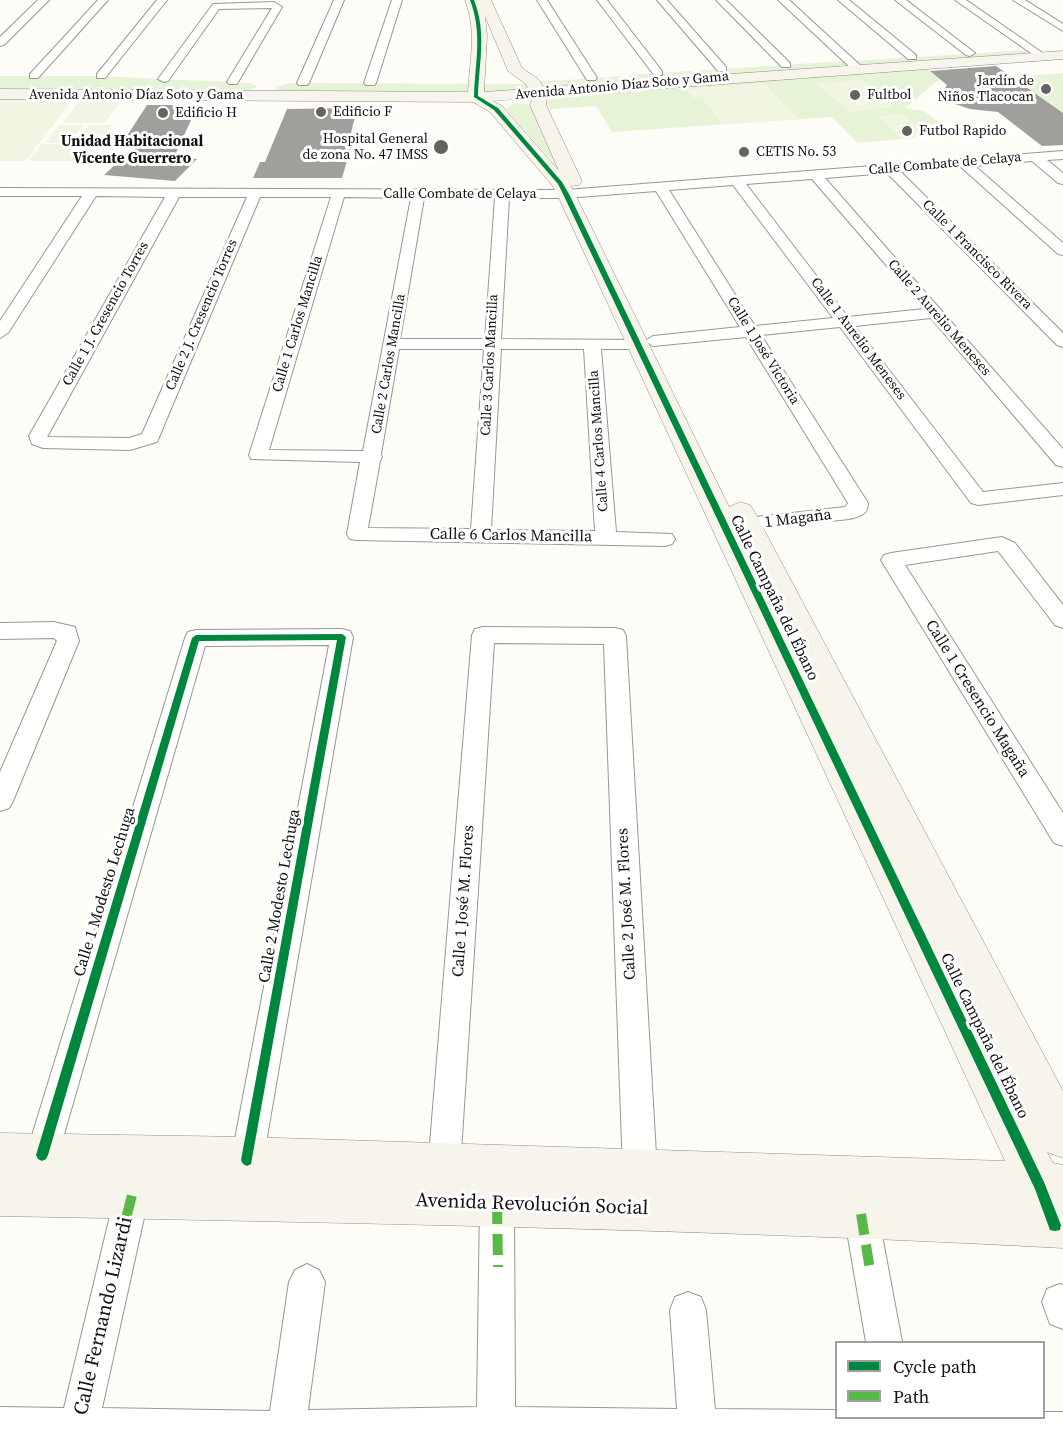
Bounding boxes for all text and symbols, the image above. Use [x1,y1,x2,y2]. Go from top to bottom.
street label: Avenida Antonio Díaz Soto y Gama [514,68,730,104]
place label: Jardín de Niños Tlacocan [938,73,1034,106]
marker: Jardín de Niños Tlacocan [1039,82,1053,96]
street label: Avenida Antonio Díaz Soto y Gama [29,87,243,103]
place label: Fultbol [867,87,911,103]
marker: Fultbol [848,88,862,102]
place label: Edificio F [333,104,392,120]
place label: Edificio H [175,105,237,121]
marker: Edificio F [314,105,328,119]
marker: Edificio H [156,106,170,120]
place label: Futbol Rapido [919,123,1006,139]
marker: Futbol Rapido [900,124,914,138]
place label: Hospital General de zona No. 47 IMSS [302,131,428,164]
district label: Unidad Habitacional Vicente Guerrero [61,133,203,168]
marker: Hospital General de zona No. 47 IMSS [432,138,450,156]
place label: CETIS No. 53 [756,144,836,160]
marker: CETIS No. 53 [737,145,751,159]
street label: Calle Combate de Celaya [868,149,1022,179]
street label: Calle Combate de Celaya [383,186,537,202]
street label: Calle 1 Francisco Rivera [918,196,1036,314]
street label: Calle 2 J. Cresencio Torres [163,237,241,393]
street label: Calle 1 J. Cresencio Torres [59,239,153,389]
street label: Calle 1 Carlos Mancilla [269,254,327,394]
street label: Calle 2 Aurelio Meneses [884,256,994,380]
street label: Calle 1 Aurelio Meneses [807,275,909,403]
street label: Calle 2 Carlos Mancilla [368,293,410,435]
street label: Calle 3 Carlos Mancilla [478,294,502,436]
street label: Calle 1 José Victoria [723,294,803,408]
street label: Calle 4 Carlos Mancilla [586,370,612,512]
street label: 1 Magaña [763,505,833,533]
street label: Calle Campaña del Ébano [725,512,823,684]
street label: Calle 6 Carlos Mancilla [430,525,592,547]
street label: Calle 1 Cresencio Magaña [921,617,1033,781]
street label: Calle 1 Modesto Lechuga [70,805,140,979]
street label: Calle 2 Modesto Lechuga [255,808,305,984]
street label: Calle 1 José M. Flores [449,824,479,978]
street label: Calle 2 José M. Flores [613,828,641,980]
street label: Calle Campaña del Ébano [935,950,1033,1122]
street label: Avenida Revolución Social [415,1189,649,1221]
street label: Calle Fernando Lizardi [69,1214,139,1418]
legend [835,1341,1045,1419]
text: Cycle path [893,1354,977,1379]
text: Path [893,1384,929,1409]

